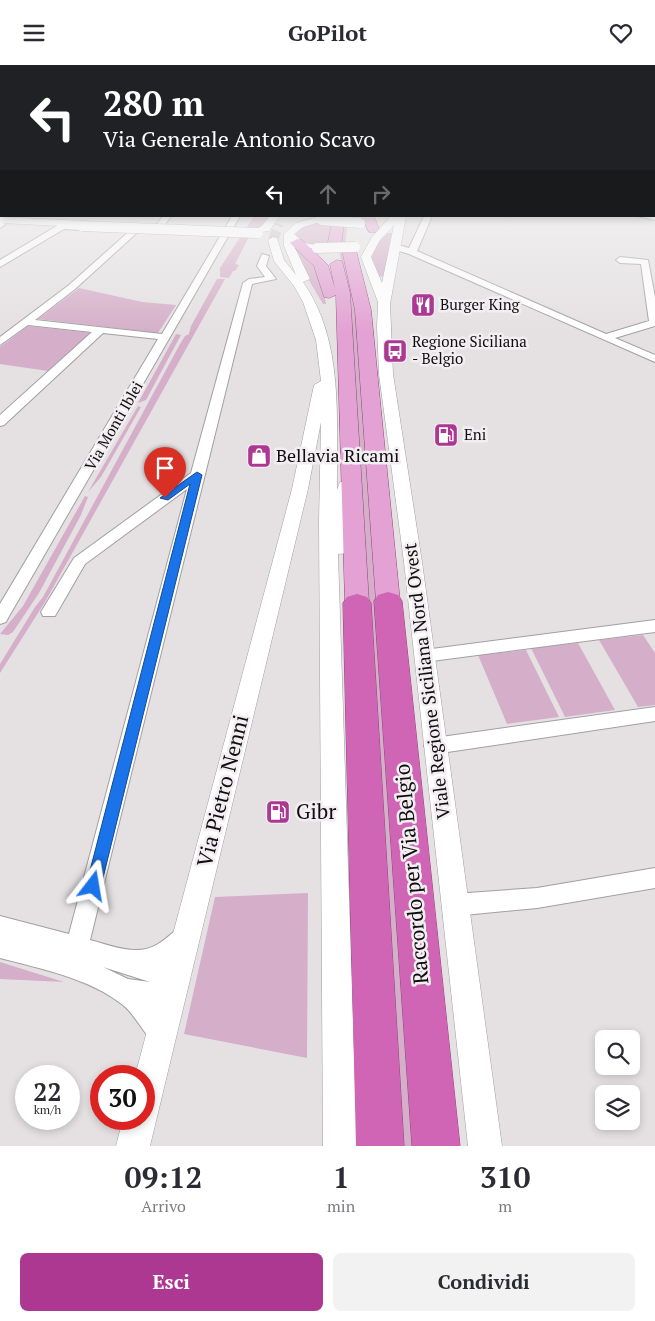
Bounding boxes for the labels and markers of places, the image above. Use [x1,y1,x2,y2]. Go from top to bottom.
restaurant icon: Burger King [410,292,436,318]
place label: Burger King [440,294,521,314]
place label: Regione Siciliana - Belgio [412,331,527,368]
bus stop icon: Regione Siciliana - Belgio [382,338,408,364]
fuel station icon: Eni [433,422,459,448]
place label: Eni [464,424,486,444]
shop icon: Bellavia Ricami [246,443,272,469]
place label: Bellavia Ricami [276,443,399,467]
pin [144,447,186,498]
place label: Gibr [296,797,336,825]
fuel station icon: Gibr [265,799,291,825]

